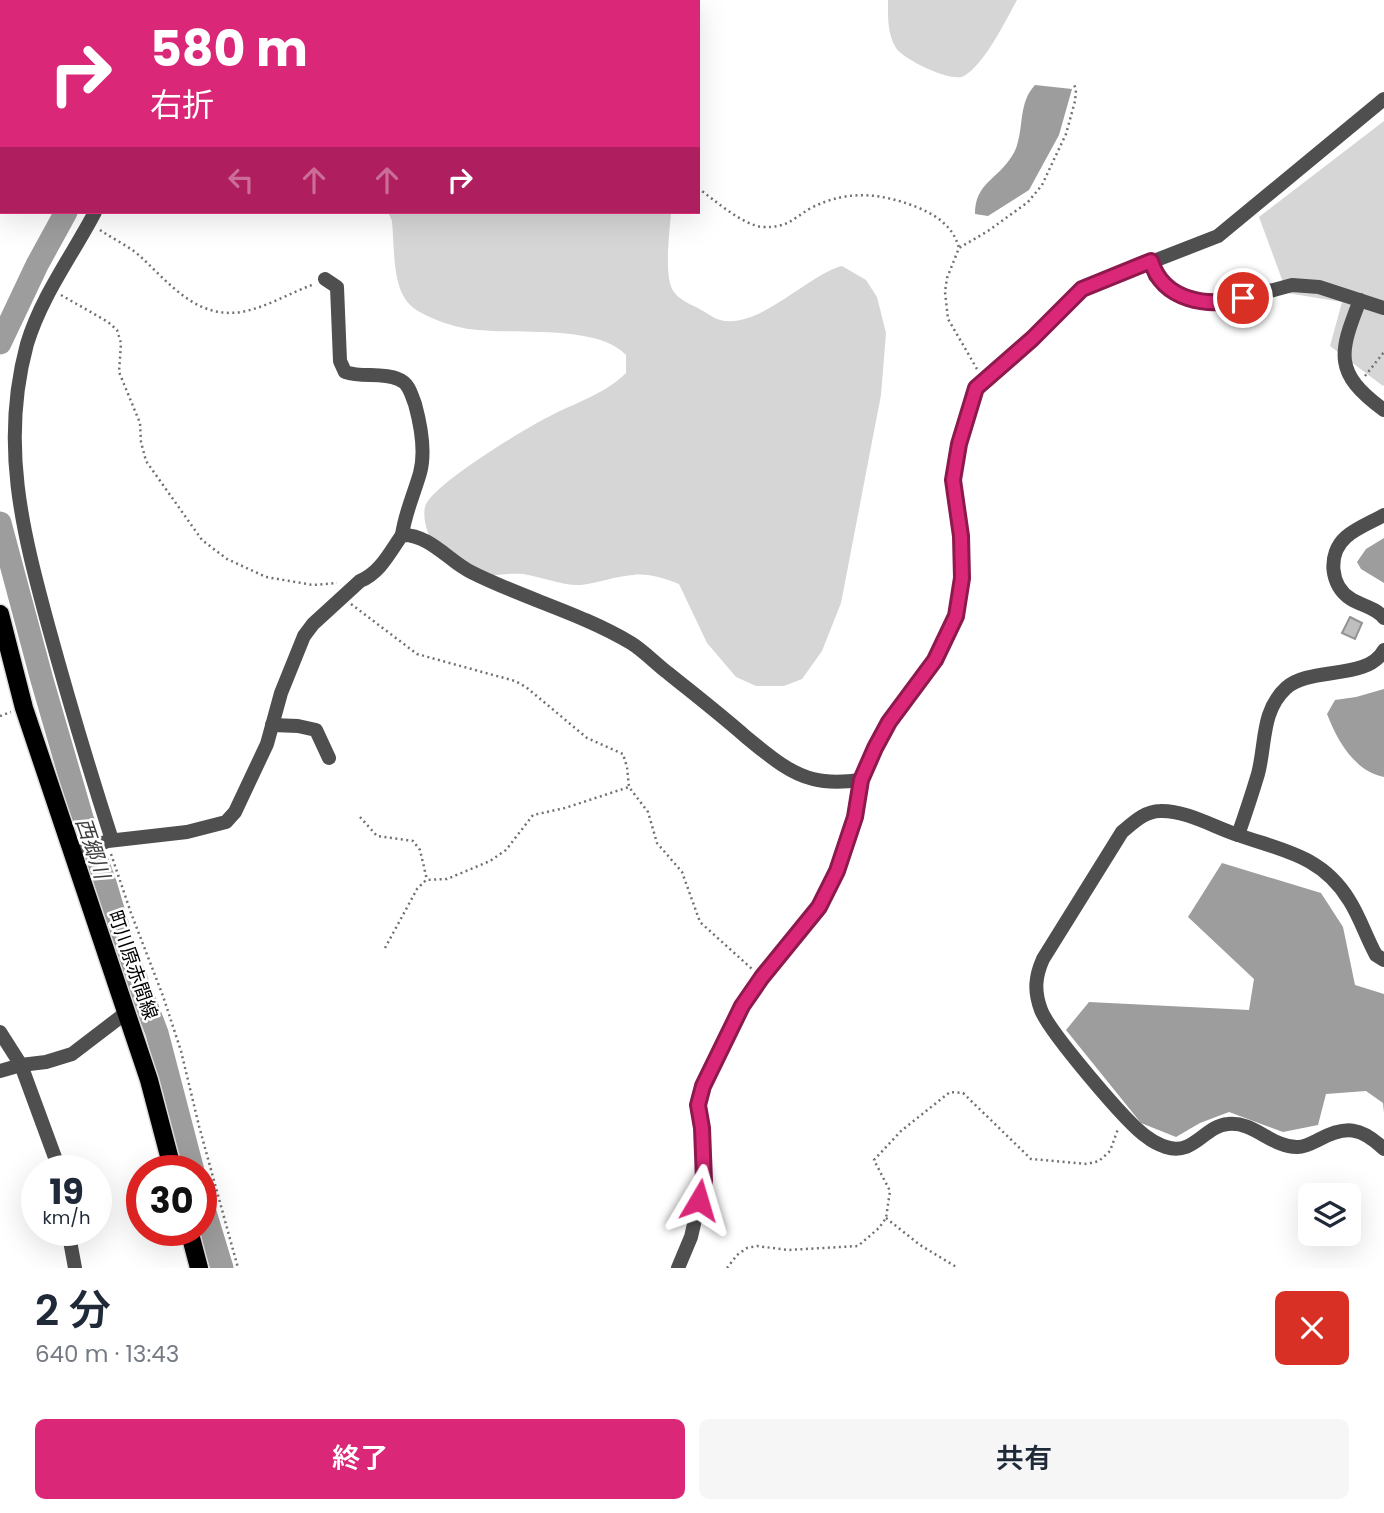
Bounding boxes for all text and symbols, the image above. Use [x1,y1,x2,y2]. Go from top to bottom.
text: 580 m [150,15,308,83]
icon: right [35,28,126,119]
text: 右折 [150,82,214,127]
icon: left [222,161,260,199]
icon: ahead [295,161,333,199]
icon: ahead [368,161,406,199]
icon: right [441,161,479,199]
pin [1213,268,1273,328]
icon: arrive [1224,279,1262,317]
water label: 西郷川 [69,813,118,884]
street label: 町川原赤間線 [102,907,164,1023]
speed limit sign: 30 [126,1155,217,1246]
position arrow [662,1163,736,1237]
text: 19 [49,1167,84,1216]
map controls [1298,1183,1361,1246]
button: layers [1298,1183,1361,1246]
text: km/h [43,1205,90,1230]
text: 2 分 [35,1281,111,1340]
button: close [1275,1291,1349,1365]
text: 640 m · 13:43 [35,1338,179,1370]
button: 終了 [35,1419,685,1499]
button: 共有 [699,1419,1349,1499]

